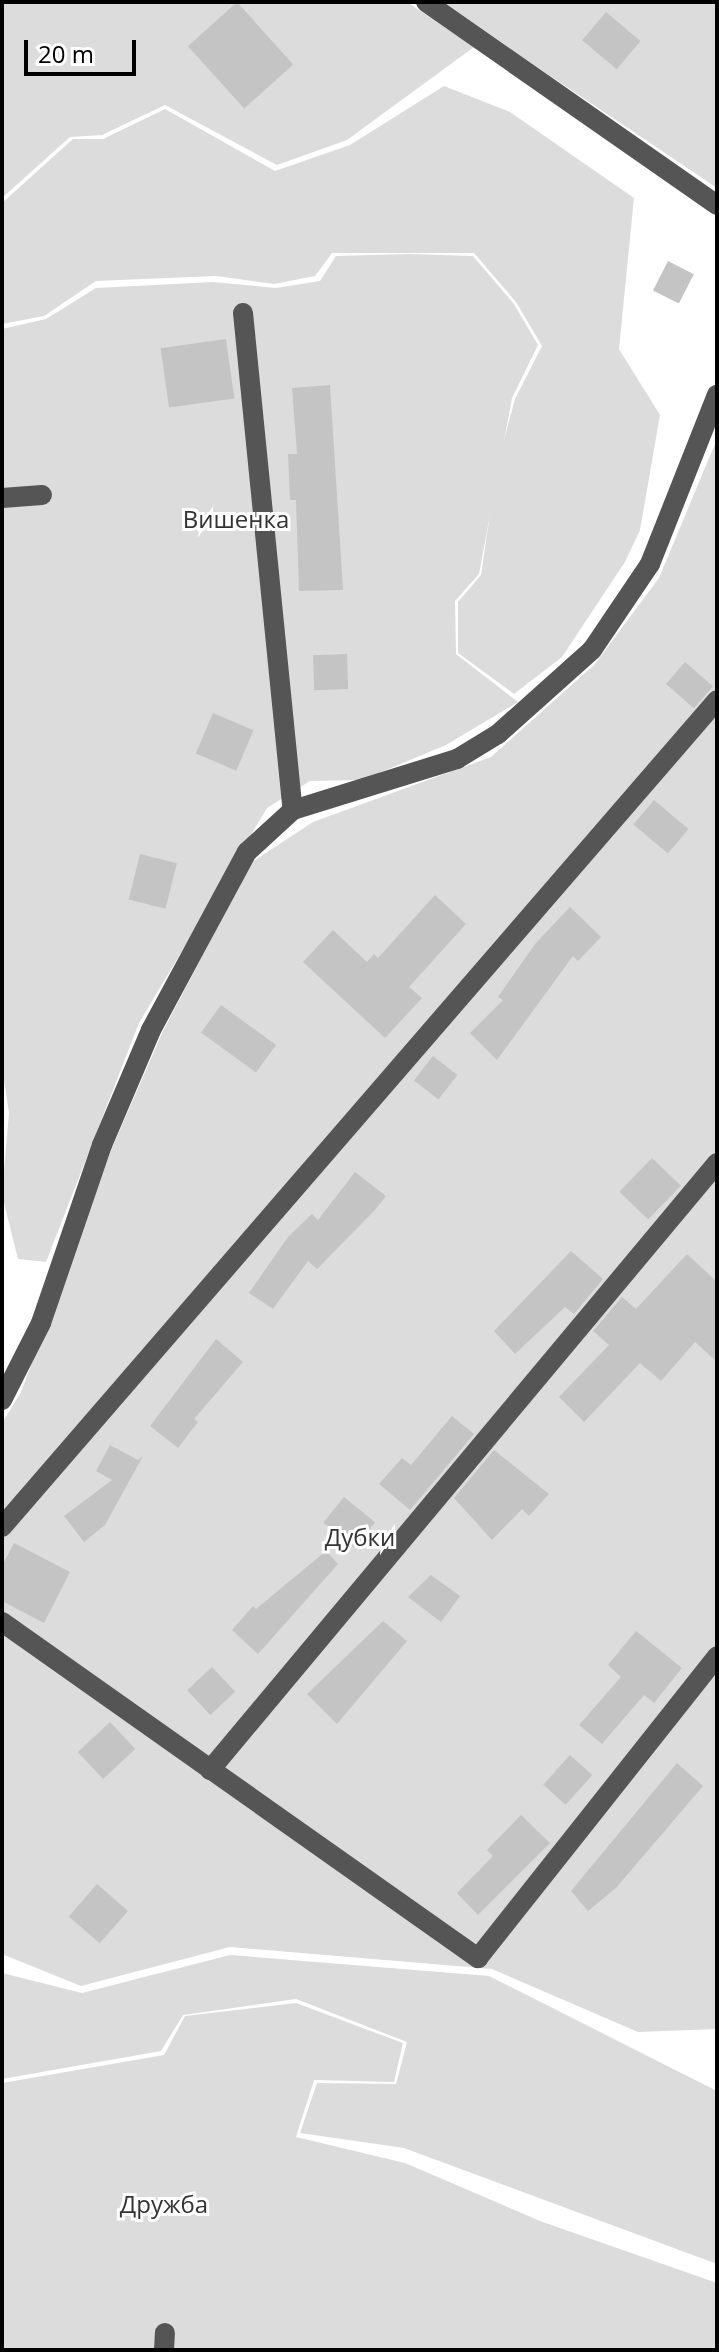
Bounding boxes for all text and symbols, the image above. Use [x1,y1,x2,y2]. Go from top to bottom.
scale bar [28,24,140,74]
text: 20 m [38,37,94,70]
park label: Вишенка [183,505,289,533]
park label: Дубки [325,1523,395,1551]
park label: Дружба [120,2190,208,2218]

